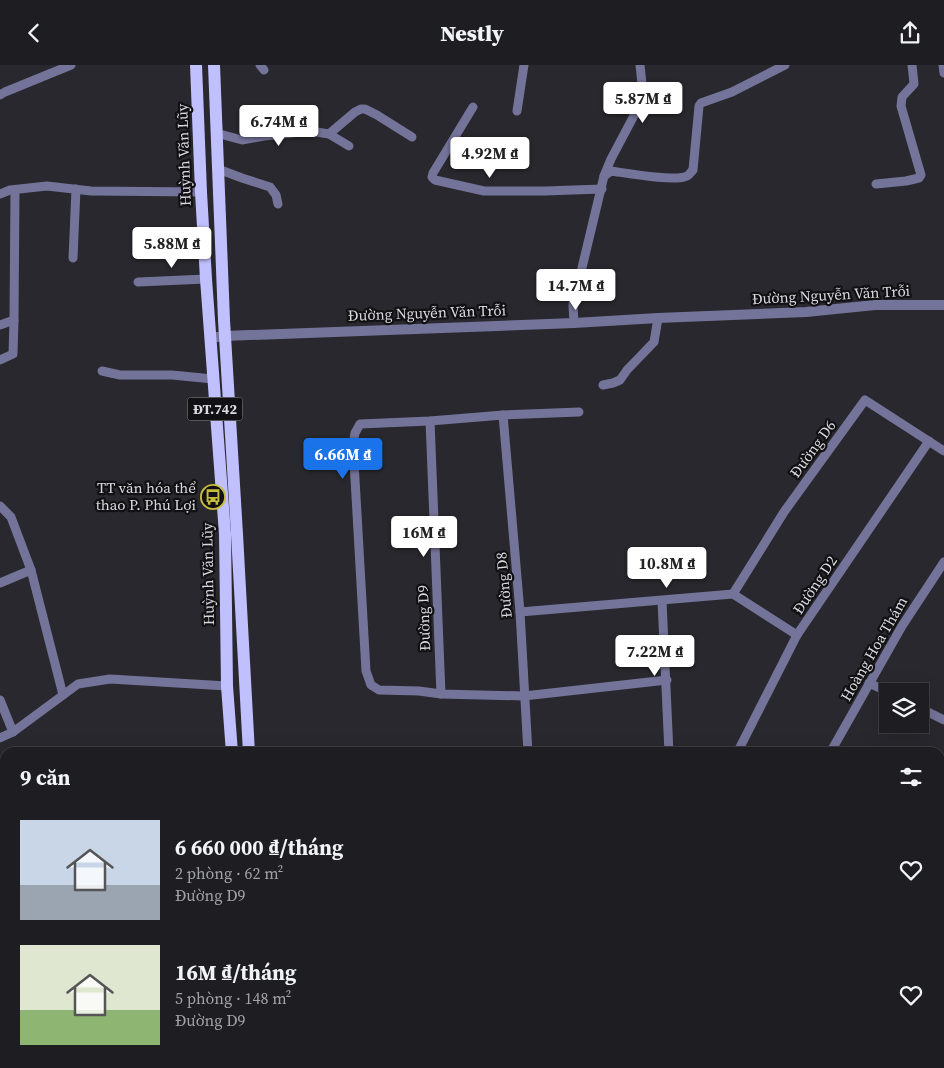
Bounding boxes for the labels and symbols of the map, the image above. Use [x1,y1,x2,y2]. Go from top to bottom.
pin: 5.87M ₫ [597,82,689,124]
street label: Huỳnh Văn Lũy [171,103,196,207]
pin: 6.74M ₫ [233,104,325,147]
pin: 4.92M ₫ [444,137,536,179]
pin: 5.88M ₫ [126,227,218,269]
pin: 14.7M ₫ [530,269,622,311]
street label: Đường Nguyễn Văn Trỗi [751,280,911,309]
street label: Đường Nguyễn Văn Trỗi [347,299,506,326]
road number: ĐT.742 [188,397,242,421]
street label: Đường D6 [785,416,841,482]
pin: 6.66M ₫ [297,437,389,480]
place label: TT văn hóa thể thao P. Phú Lợi [96,477,196,515]
bus stop icon: TT văn hóa thể thao P. Phú Lợi [200,484,226,510]
pin: 16M ₫ [389,515,459,558]
street label: Huỳnh Văn Lũy [196,522,219,625]
pin: 10.8M ₫ [621,547,713,589]
street label: Đường D8 [490,551,517,619]
street label: Đường D2 [787,551,842,618]
street label: Đường D9 [412,585,435,651]
street label: Hoàng Hoa Thám [835,592,912,705]
pin: 7.22M ₫ [609,635,701,677]

